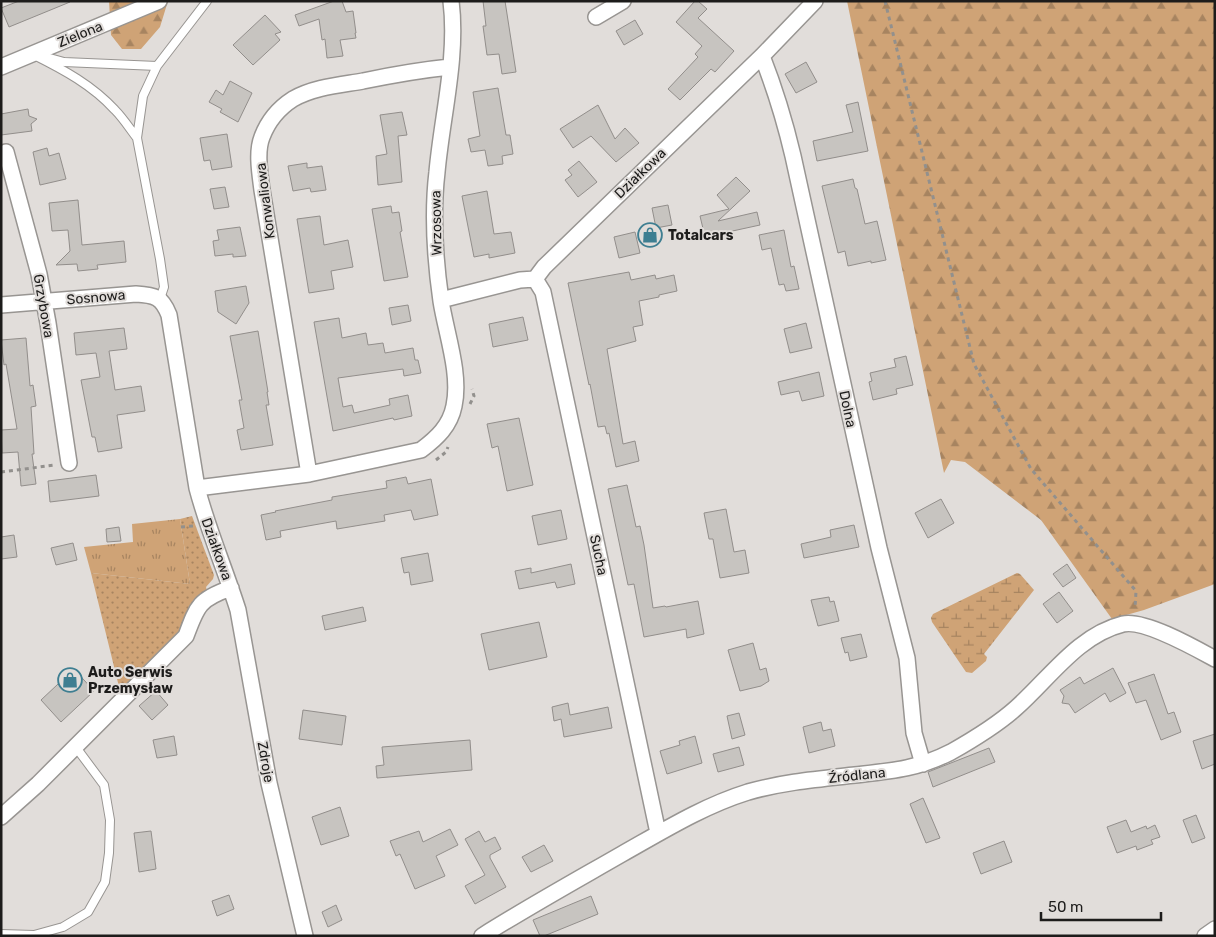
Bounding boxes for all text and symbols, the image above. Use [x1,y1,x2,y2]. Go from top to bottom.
street label: Zielona [55,18,105,51]
street label: Działkowa [611,145,670,202]
street label: Konwaliowa [252,162,279,240]
street label: Wrzosowa [427,190,446,256]
shop icon: Totalcars [637,222,663,248]
place label: Totalcars [668,227,734,244]
street label: Grzybowa [30,273,57,339]
street label: Sosnowa [66,286,126,309]
street label: Dolna [835,389,860,429]
street label: Działkowa [197,516,236,583]
street label: Sucha [586,533,611,577]
place label: Auto Serwis Przemysław [88,664,173,697]
shop icon: Auto Serwis Przemysław [57,667,83,693]
street label: Zdroje [254,740,277,784]
street label: Źródlana [828,763,886,787]
scale bar [1041,890,1161,922]
text: 50 m [1048,898,1083,916]

